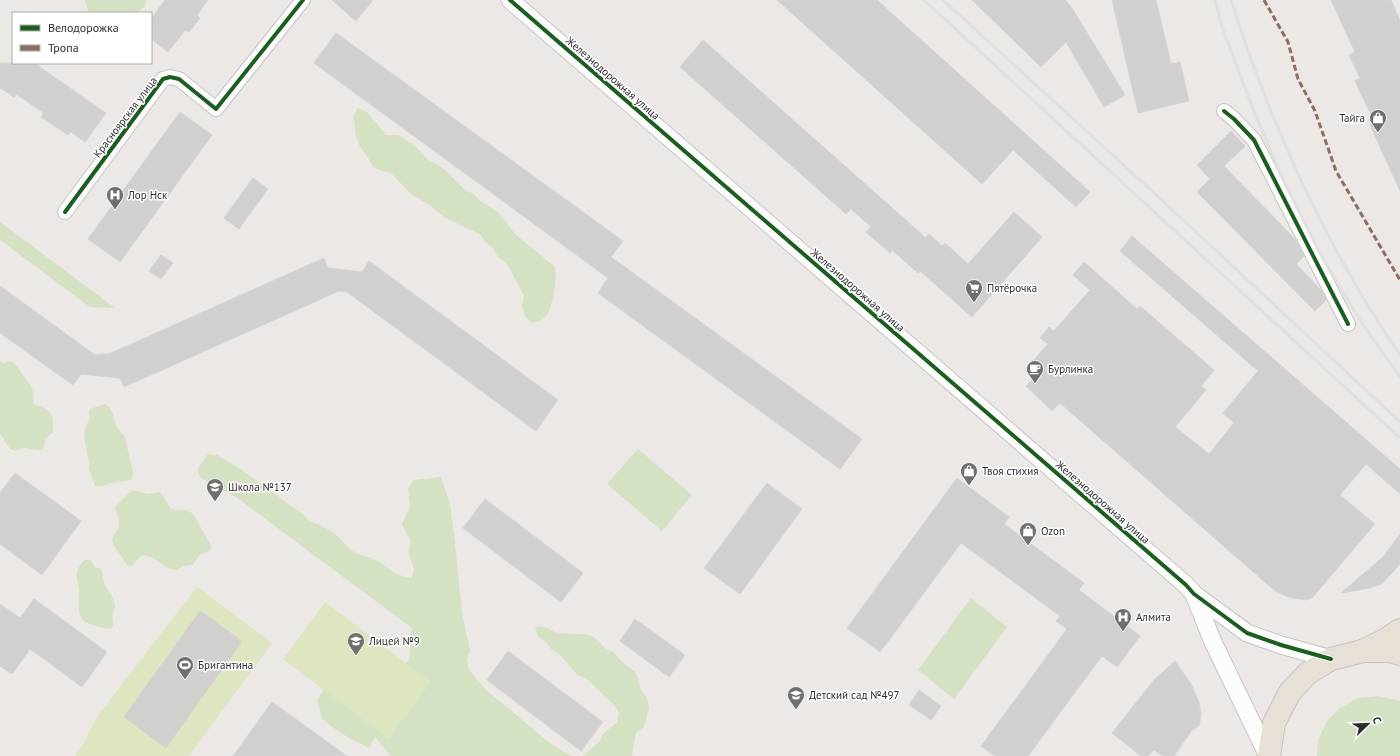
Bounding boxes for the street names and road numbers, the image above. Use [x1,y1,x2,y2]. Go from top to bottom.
street label: Железнодорожная улица [562,33,663,123]
street label: Красноярская улица [90,74,160,160]
street label: Железнодорожная улица [807,245,908,335]
street label: Железнодорожная улица [1052,457,1153,547]

